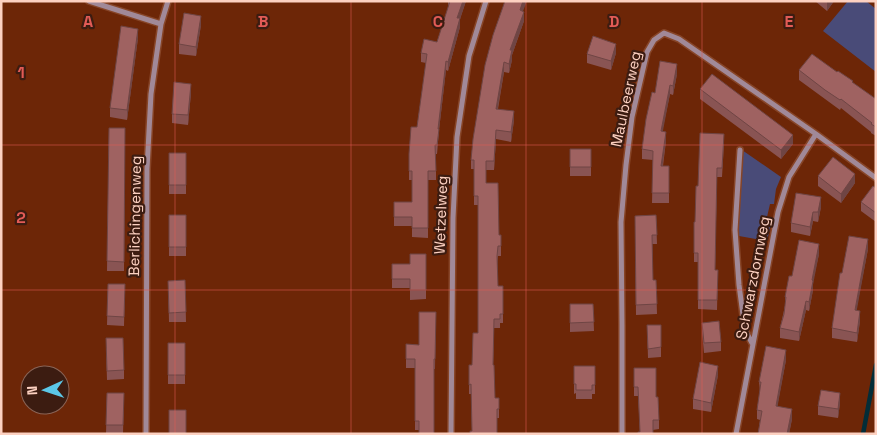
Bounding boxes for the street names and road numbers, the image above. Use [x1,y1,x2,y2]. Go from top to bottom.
street label: Maulbeerweg [606,49,645,149]
street label: Berlichingenweg [124,155,145,277]
street label: Wetzelweg [430,175,451,255]
street label: Schwarzdornweg [731,215,774,341]

